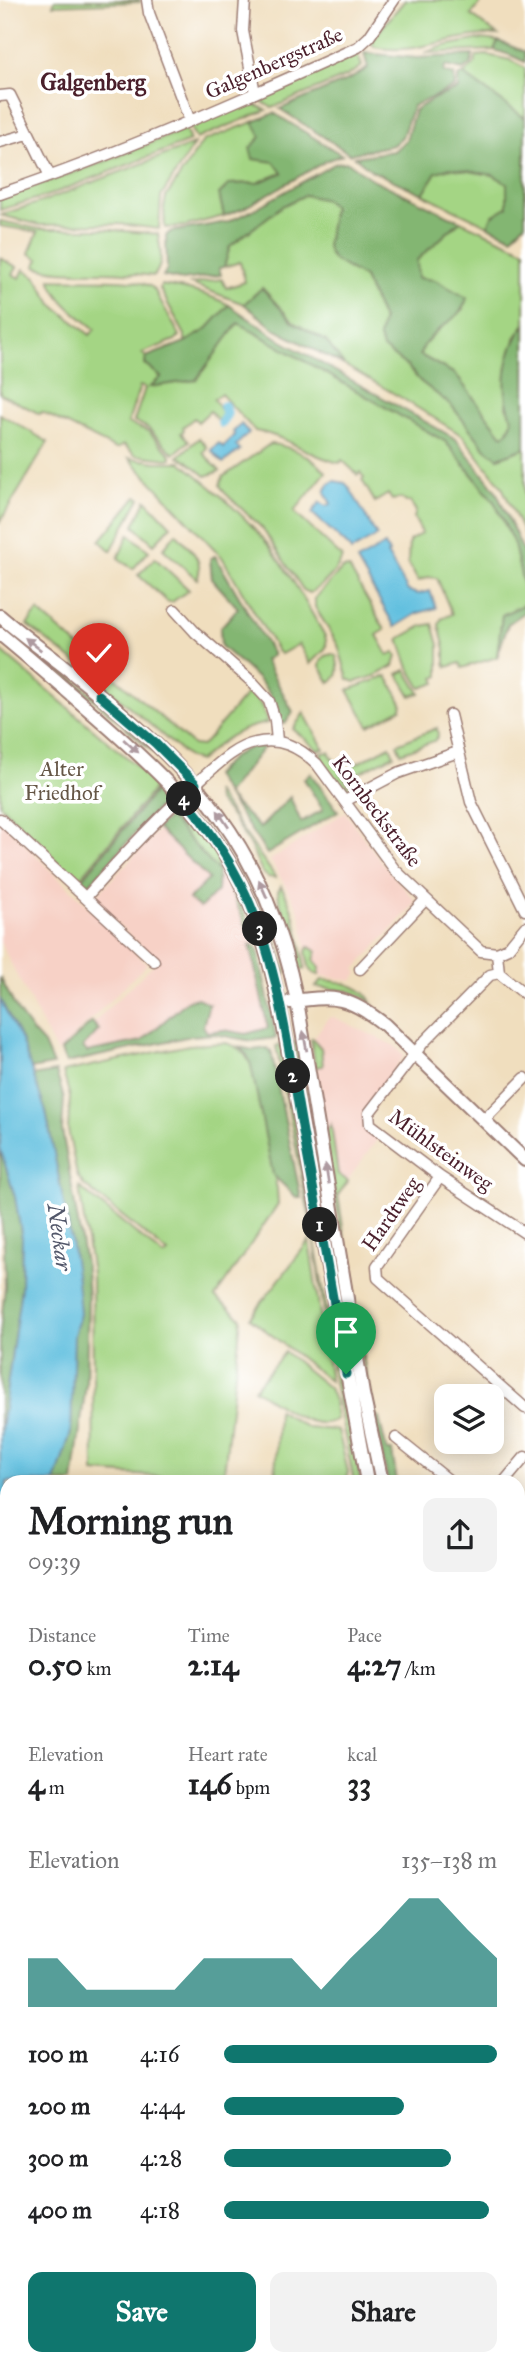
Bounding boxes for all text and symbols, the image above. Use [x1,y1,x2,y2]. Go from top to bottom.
street label: Galgenbergstraße [201,21,347,105]
district label: Galgenberg [40,68,147,97]
pin [69,623,129,695]
icon: check [80,634,118,672]
one-way arrow [24,637,42,652]
one-way arrow [122,738,139,753]
street label: Kornbeckstraße [326,750,428,872]
park label: Alter Friedhof [24,756,103,806]
pin: 4 [166,782,202,816]
text: 4 [178,787,189,810]
one-way arrow [216,810,230,828]
one-way arrow [257,879,269,899]
pin: 3 [243,912,278,946]
text: 3 [256,917,263,940]
one-way arrow [299,1030,310,1052]
pin: 2 [276,1058,310,1094]
text: 2 [288,1064,297,1087]
street label: Mühlsteinweg [384,1103,499,1197]
one-way arrow [321,1163,332,1185]
street label: Hardtweg [356,1172,426,1256]
water label: Neckar [41,1200,79,1274]
pin: 1 [302,1208,338,1242]
text: 1 [316,1213,323,1236]
pin [316,1302,376,1374]
icon: arrive [327,1313,365,1351]
map controls [434,1384,504,1454]
button: layers [434,1384,504,1454]
text: Morning run [28,1498,233,1544]
button: share [423,1498,497,1572]
text: 09:39 [28,1547,81,1575]
text: Distance [28,1624,96,1647]
text: Time [188,1624,230,1647]
text: Pace [347,1624,382,1647]
text: 0.50 [28,1647,83,1683]
text: 2:14 [188,1647,239,1683]
text: 4:27 [347,1647,402,1683]
text: km [83,1657,112,1680]
text: /km [402,1657,436,1680]
text: Elevation [28,1743,103,1766]
text: Heart rate [188,1743,268,1766]
text: kcal [347,1743,377,1766]
text: 4 [28,1766,45,1802]
text: 146 [188,1766,232,1802]
text: 33 [347,1766,371,1802]
text: m [45,1776,65,1799]
text: bpm [232,1776,270,1799]
text: Elevation [28,1846,119,1874]
text: 135–138 m [401,1846,497,1874]
text: 100 m [28,2040,88,2068]
text: 4:16 [140,2040,179,2068]
text: 200 m [28,2092,90,2120]
text: 4:44 [140,2092,184,2120]
text: 300 m [28,2144,88,2172]
text: 4:28 [140,2144,182,2172]
text: 400 m [28,2196,92,2224]
text: 4:18 [140,2196,180,2224]
button: Save [28,2272,256,2352]
button: Share [270,2272,497,2352]

